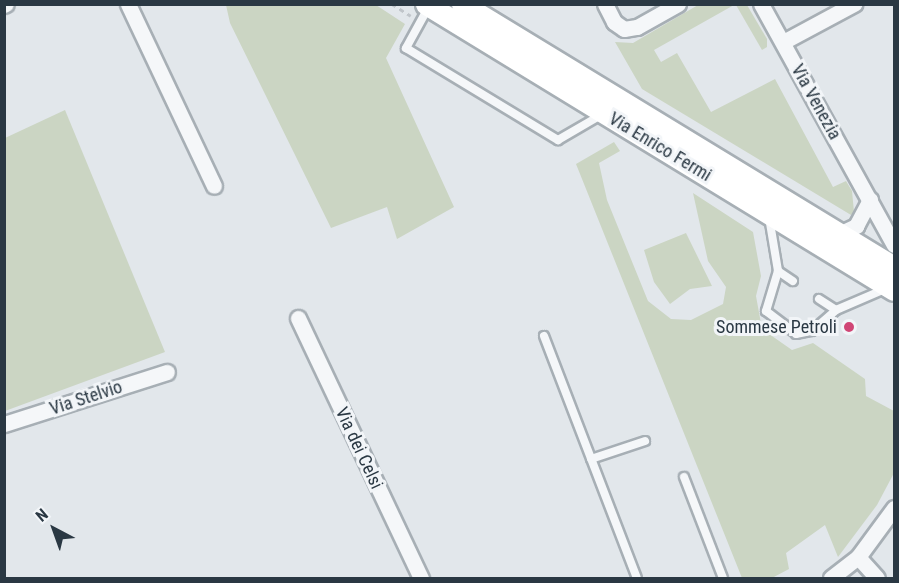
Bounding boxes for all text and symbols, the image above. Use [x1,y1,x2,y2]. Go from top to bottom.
street label: Via Venezia [786,61,846,143]
street label: Via Enrico Fermi [605,108,715,186]
place label: Sommese Petroli [716,316,837,338]
marker: Sommese Petroli [842,320,856,334]
street label: Via Stelvio [47,376,125,420]
street label: Via dei Celsi [331,404,387,492]
north arrow [24,499,84,559]
text: N [32,505,52,525]

